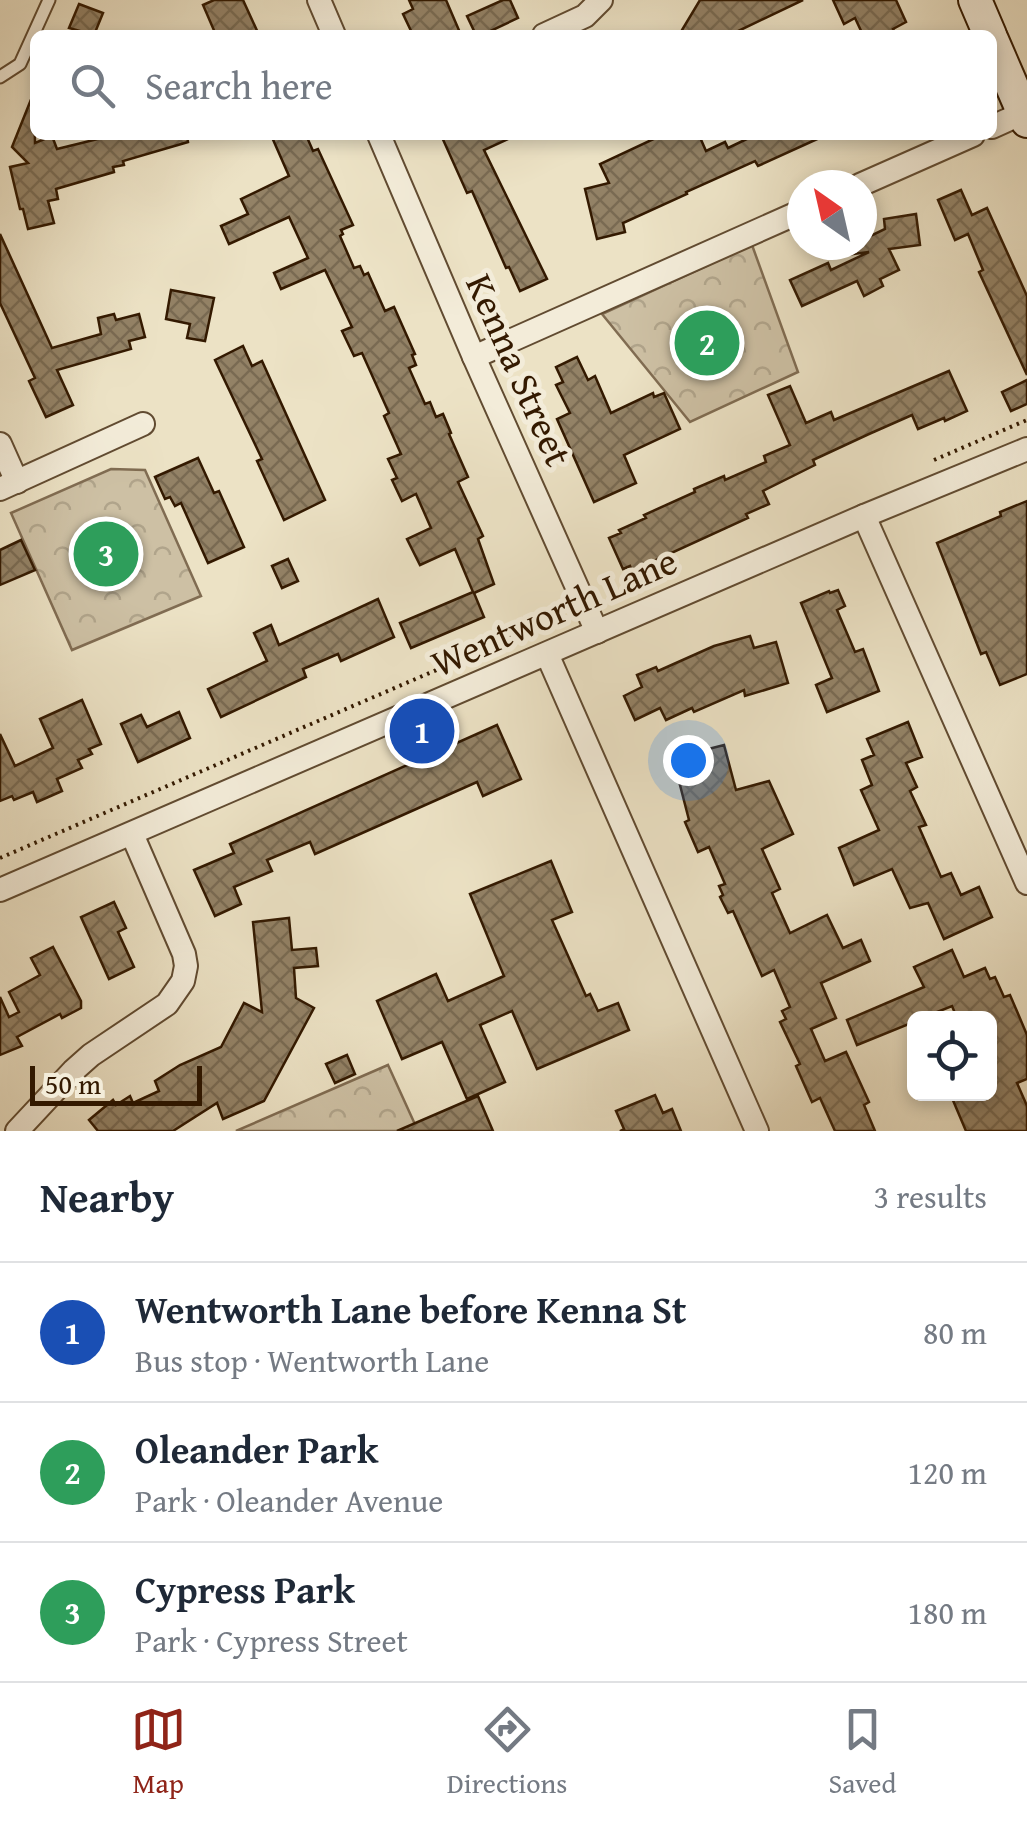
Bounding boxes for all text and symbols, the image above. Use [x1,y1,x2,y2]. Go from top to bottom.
search box [30,30,997,140]
text: Search here [145,57,333,113]
icon: search [65,58,120,113]
north arrow [787,170,877,260]
street label: Kenna Street [453,264,587,475]
pin: 2 [674,306,740,380]
pin: 3 [74,516,138,592]
street label: Wentworth Lane [422,532,685,690]
pin: 1 [390,694,454,768]
your location [663,735,714,786]
map controls [907,1011,997,1101]
button: locate [907,1011,997,1101]
scale bar [30,1061,202,1106]
text: 50 m [45,1063,101,1104]
text: Nearby [40,1166,174,1227]
text: 3 results [874,1173,987,1220]
text: Wentworth Lane before Kenna St [135,1281,686,1337]
text: 1 [64,1309,81,1356]
text: 80 m [923,1309,987,1356]
text: Bus stop · Wentworth Lane [135,1337,489,1384]
text: Oleander Park [135,1421,378,1477]
text: 2 [64,1449,81,1496]
text: 120 m [908,1449,987,1496]
text: Park · Oleander Avenue [135,1477,443,1524]
text: Cypress Park [135,1561,355,1617]
text: 3 [64,1589,81,1636]
text: 180 m [908,1589,987,1636]
text: Park · Cypress Street [135,1617,408,1664]
tab: Map [131,1702,186,1803]
tab: Directions [447,1702,567,1803]
tab: Saved [829,1702,896,1803]

